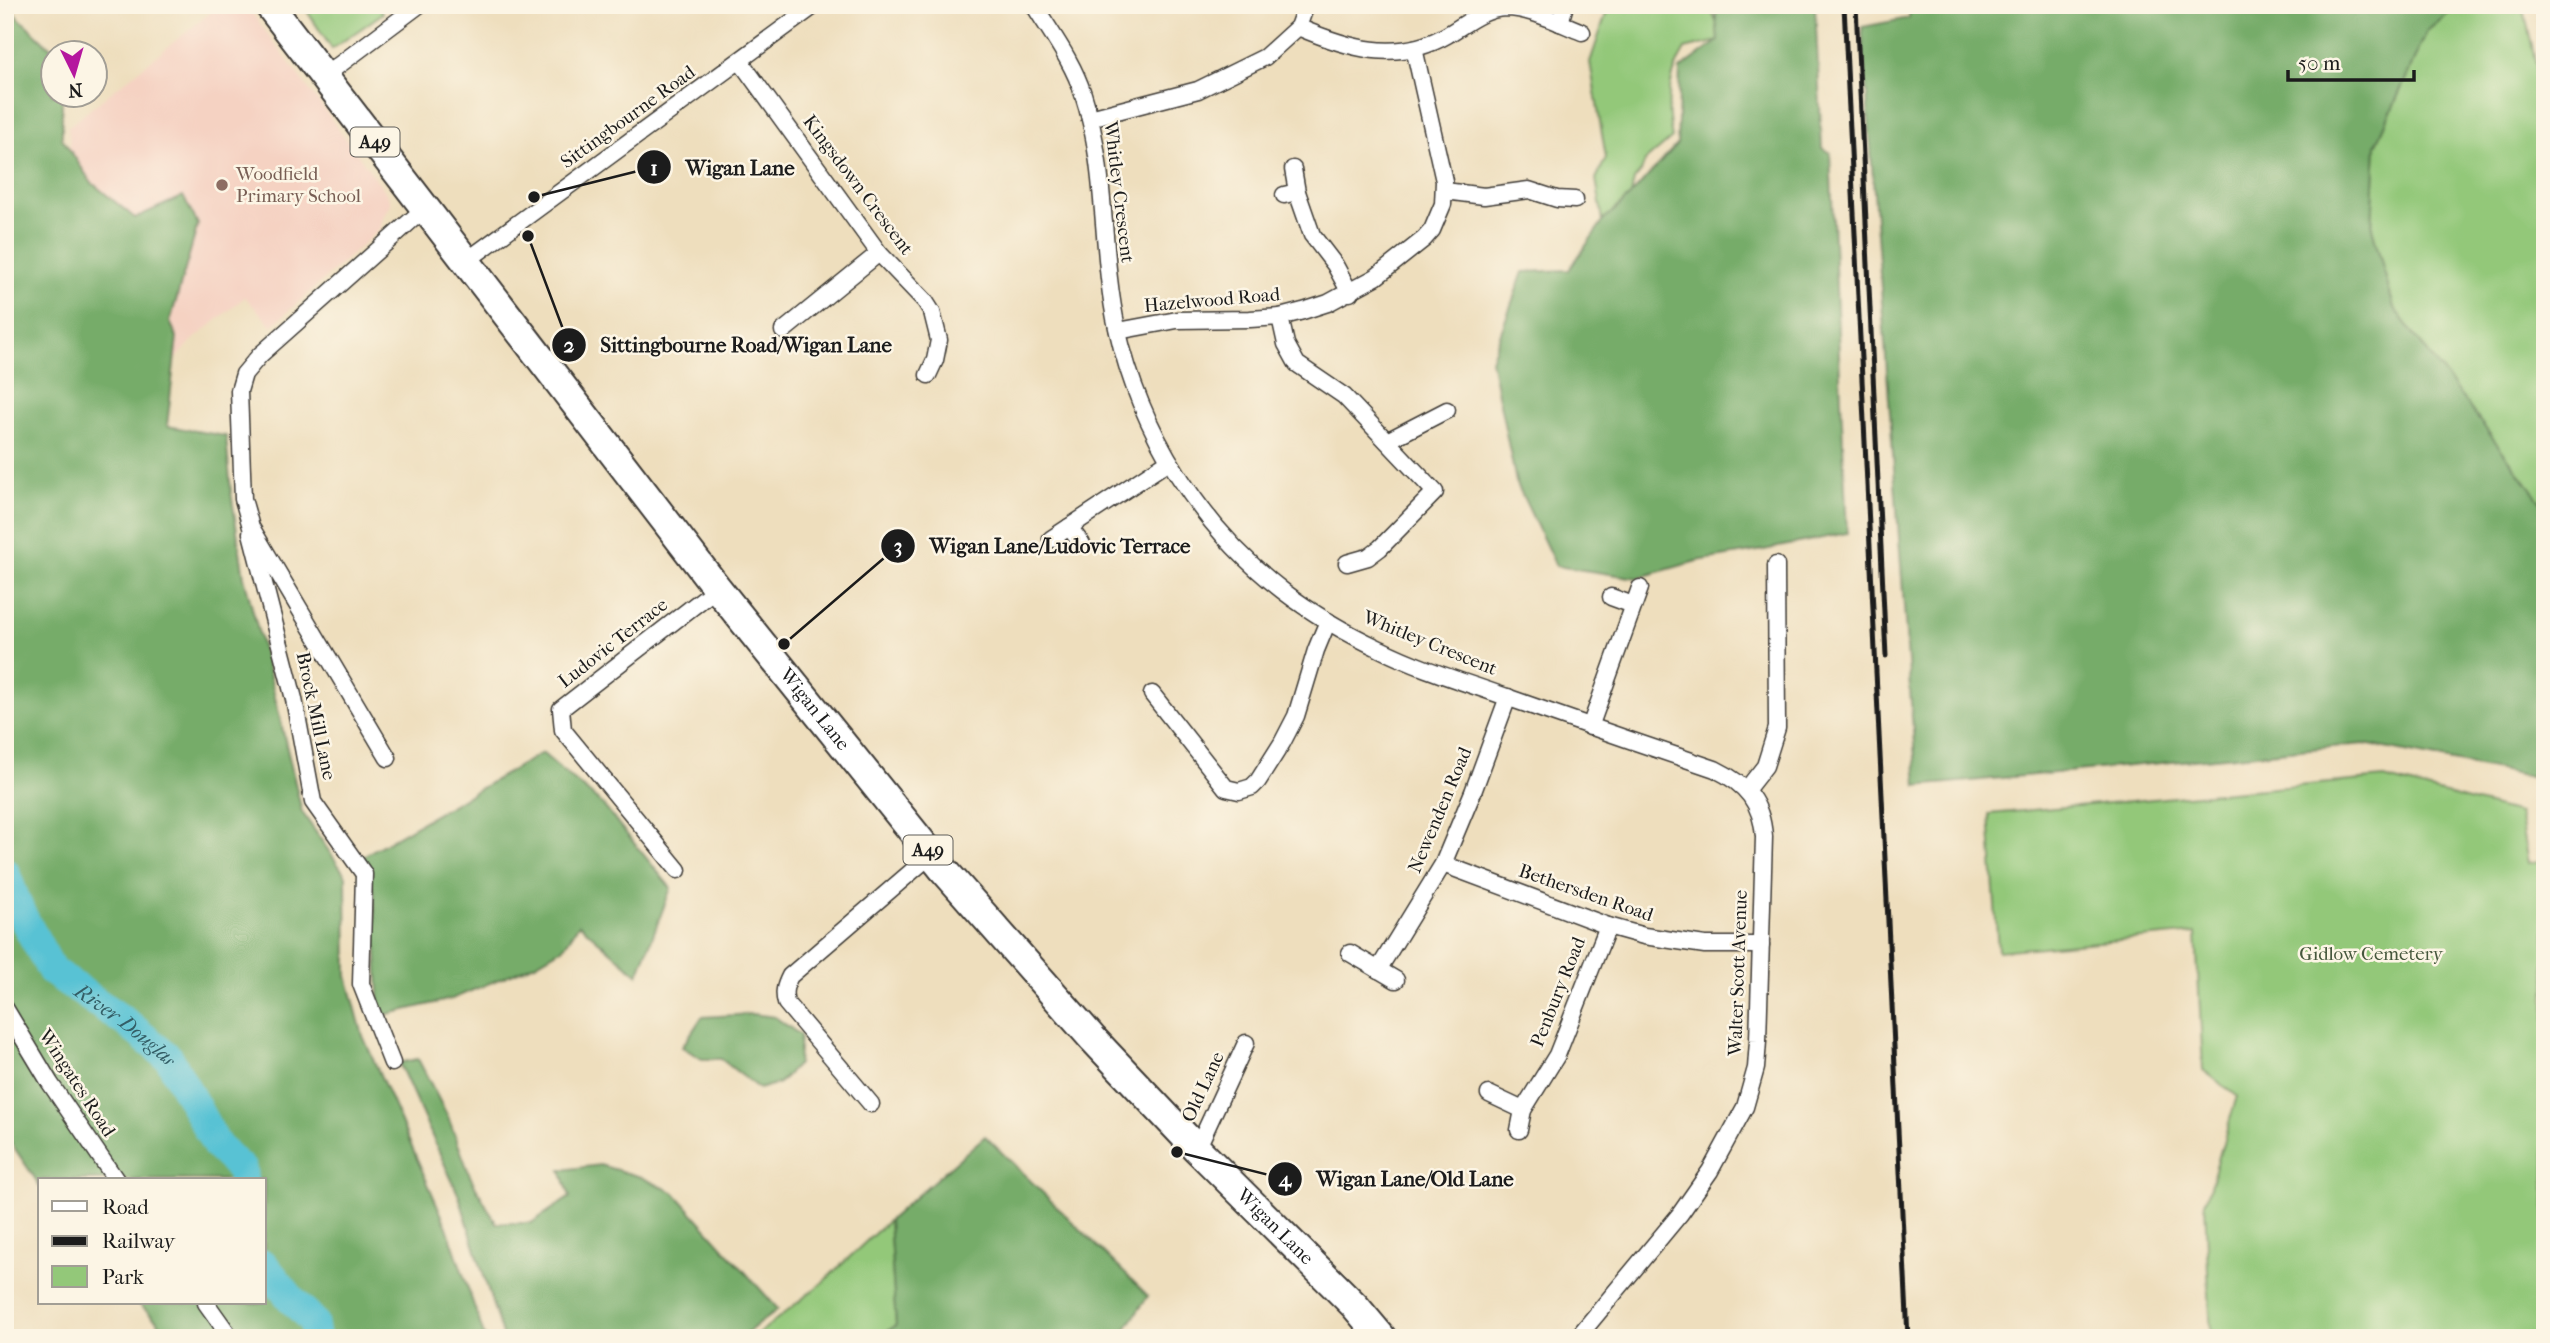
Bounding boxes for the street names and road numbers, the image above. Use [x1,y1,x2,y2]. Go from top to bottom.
street label: Sittingbourne Road [557,61,700,173]
street label: Kingsdown Crescent [798,111,918,259]
street label: Whitley Crescent [1099,119,1139,264]
road number: A49 [350,127,400,156]
street label: Hazelwood Road [1143,283,1282,317]
street label: Ludovic Terrace [554,594,672,692]
street label: Whitley Crescent [1359,606,1500,680]
street label: Brock Mill Lane [292,650,340,782]
street label: Wigan Lane [774,663,854,755]
street label: Newenden Road [1404,743,1477,876]
road number: A49 [904,836,953,864]
street label: Bethersden Road [1516,860,1657,927]
street label: Walter Scott Avenue [1724,890,1752,1057]
street label: Penbury Road [1526,933,1590,1050]
street label: Wingates Road [34,1024,120,1141]
street label: Old Lane [1177,1048,1229,1126]
street label: Wigan Lane [1232,1183,1318,1269]

